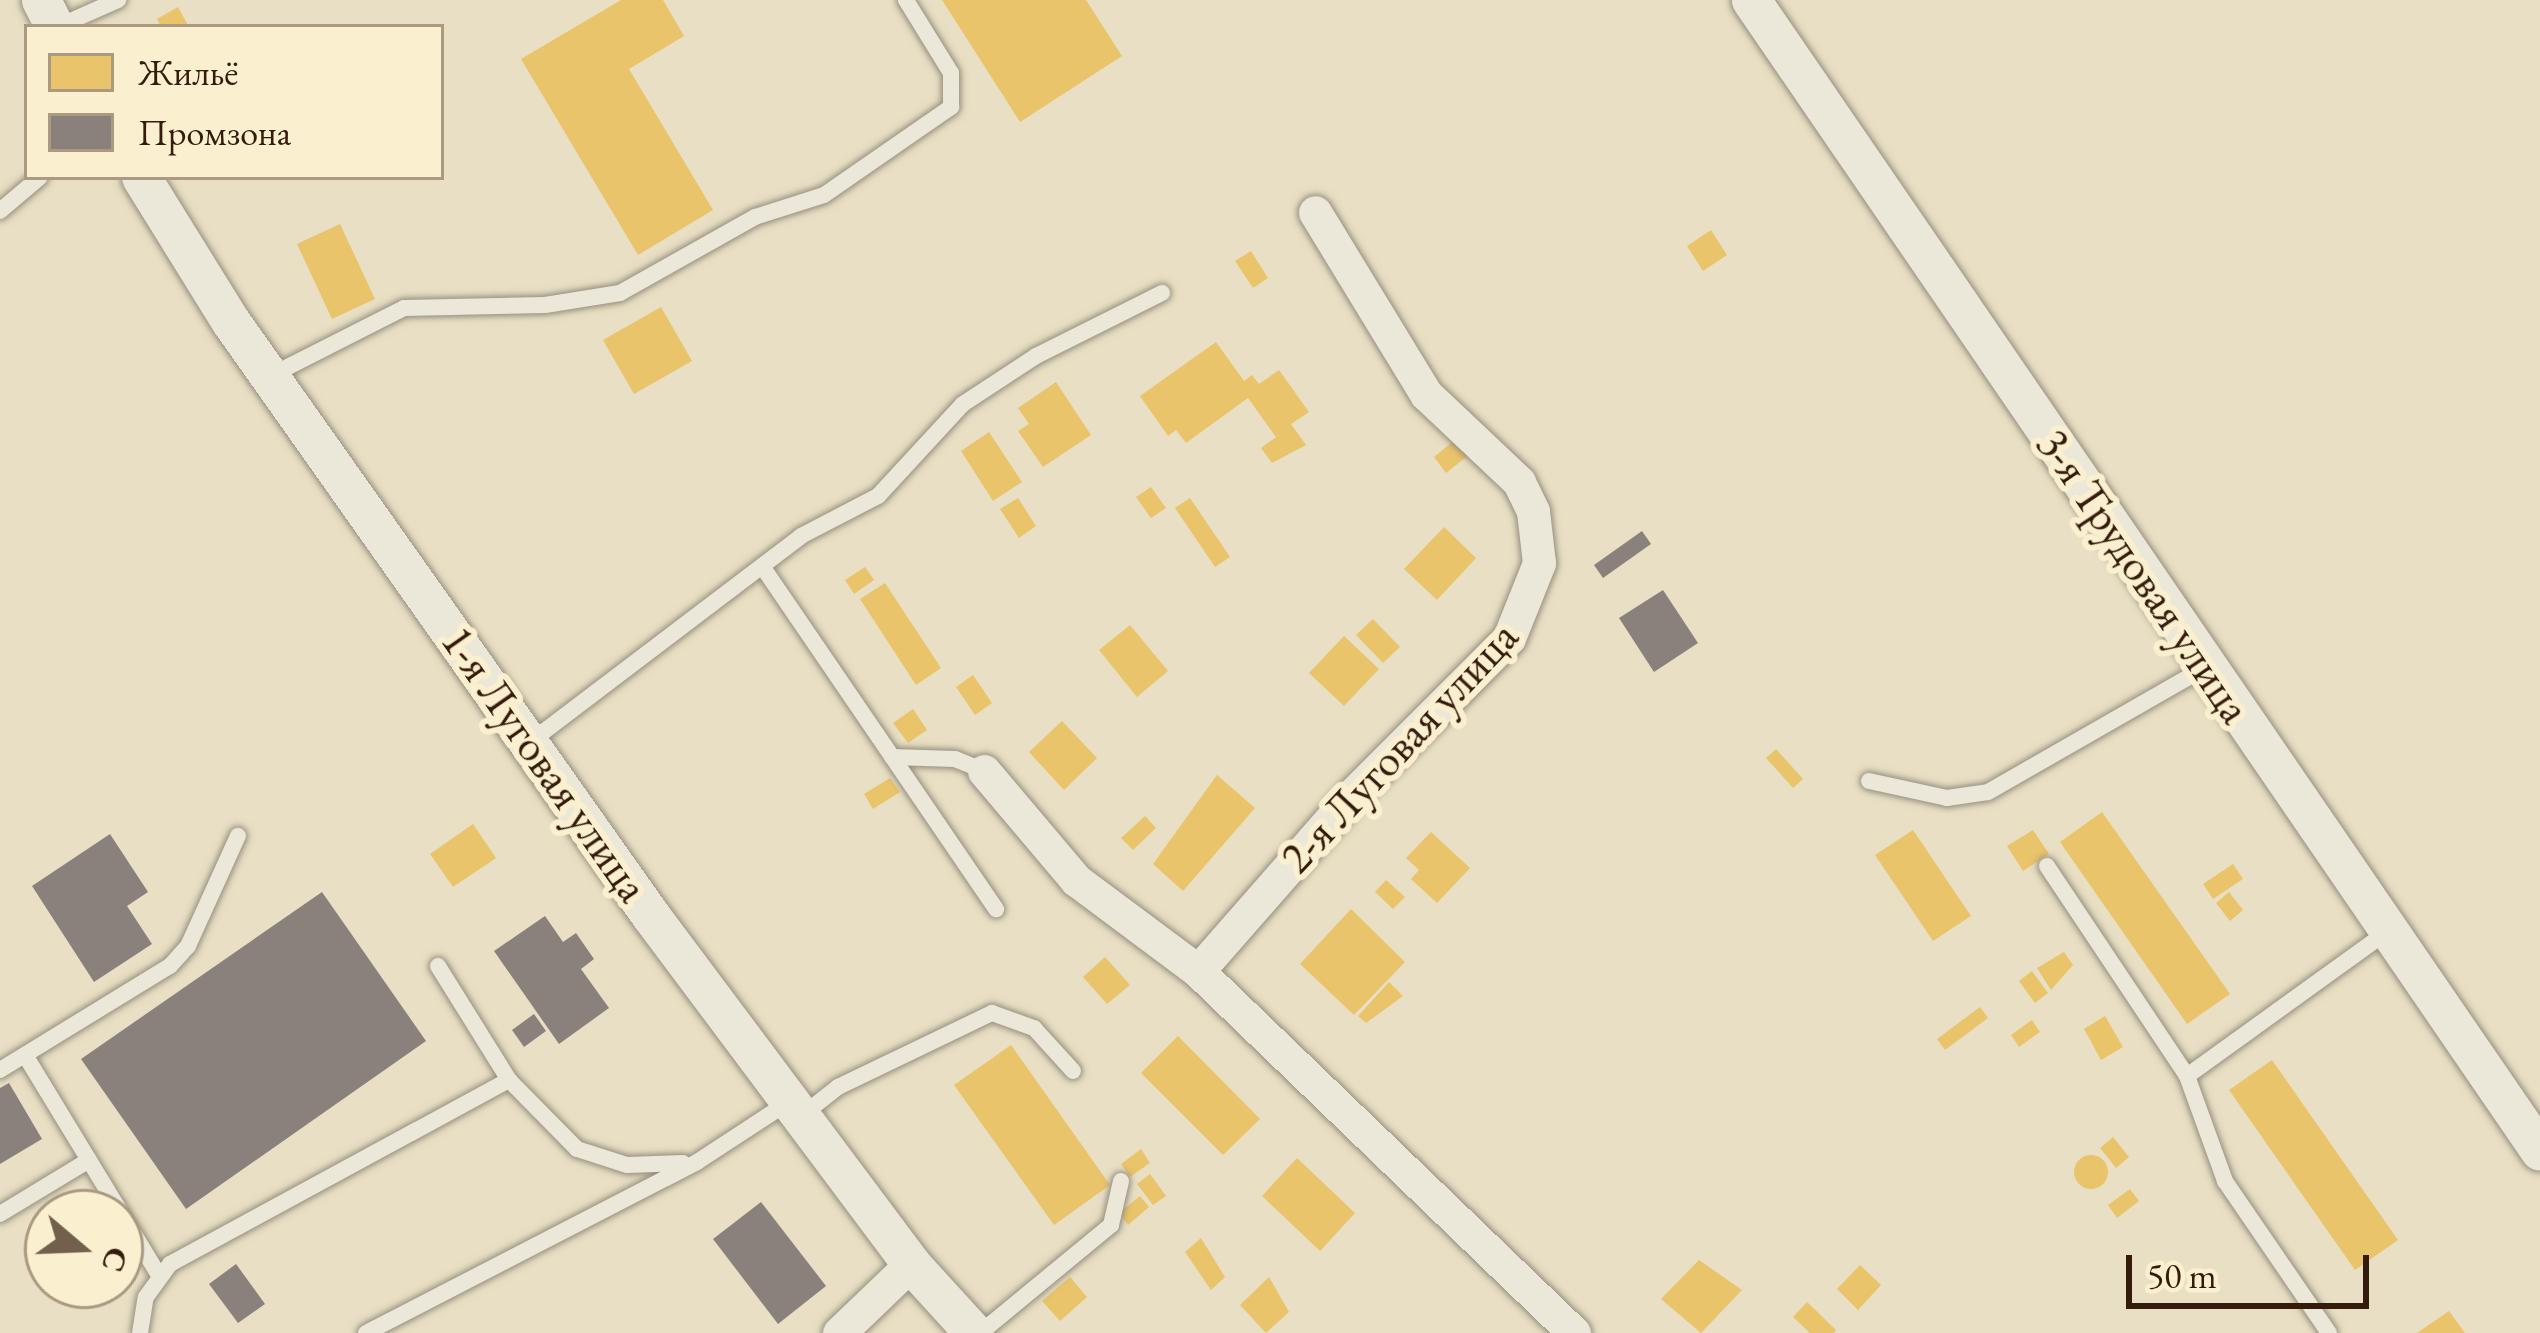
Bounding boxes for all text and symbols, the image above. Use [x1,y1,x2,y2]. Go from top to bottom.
legend [24,24,444,180]
text: Жильё [138,49,238,96]
text: Промзона [138,109,291,156]
street label: 3-я Трудовая улица [2026,419,2262,733]
street label: 2-я Луговая улица [1269,610,1529,884]
street label: 1-я Луговая улица [430,616,660,912]
north arrow [24,1189,144,1309]
scale bar [2132,1231,2375,1305]
text: С [92,1242,140,1278]
text: 50 m [2147,1252,2217,1299]

